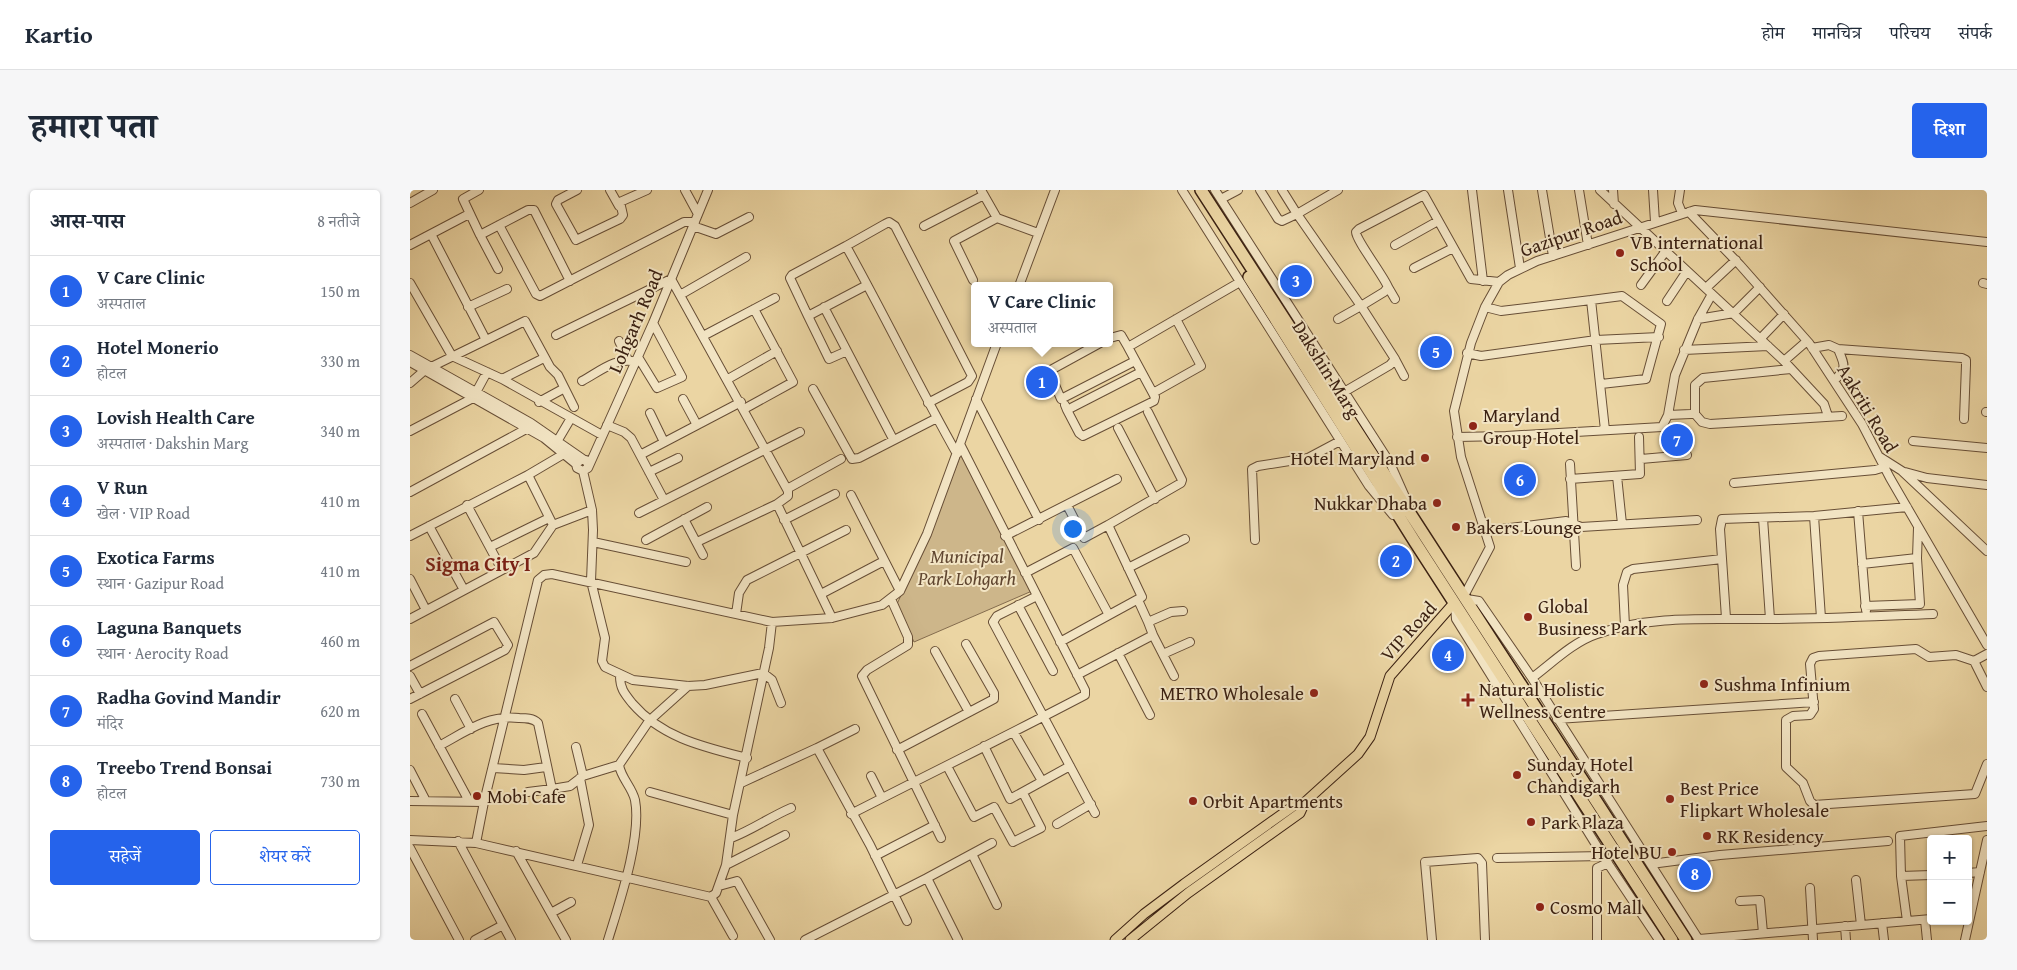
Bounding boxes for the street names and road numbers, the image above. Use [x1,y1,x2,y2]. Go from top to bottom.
street label: Gazipur Road [1516,202,1627,264]
street label: Lohgarh Road [601,264,670,377]
street label: Dakshin Marg [1286,315,1368,424]
street label: Aakriti Road [1830,358,1906,459]
street label: VIP Road [1373,594,1443,667]

